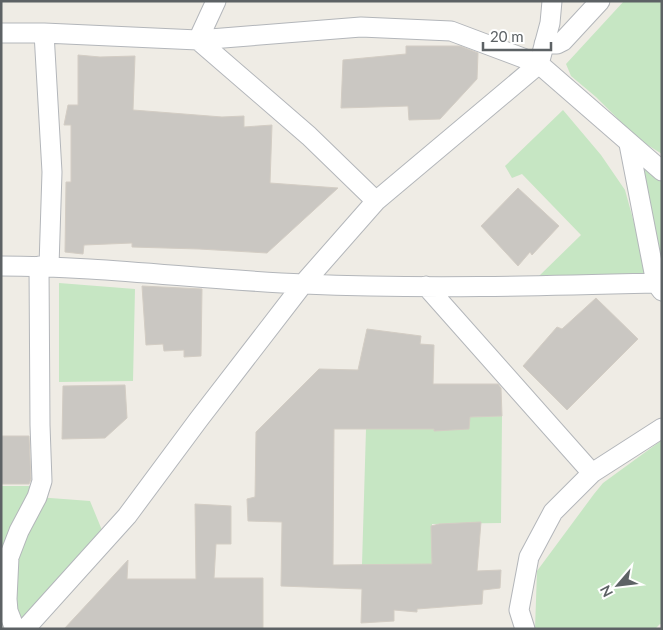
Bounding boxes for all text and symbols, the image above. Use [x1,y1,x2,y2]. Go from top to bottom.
scale bar [483,20,550,52]
text: 20 m [490,27,524,45]
north arrow [593,560,643,610]
text: N [596,583,616,600]

